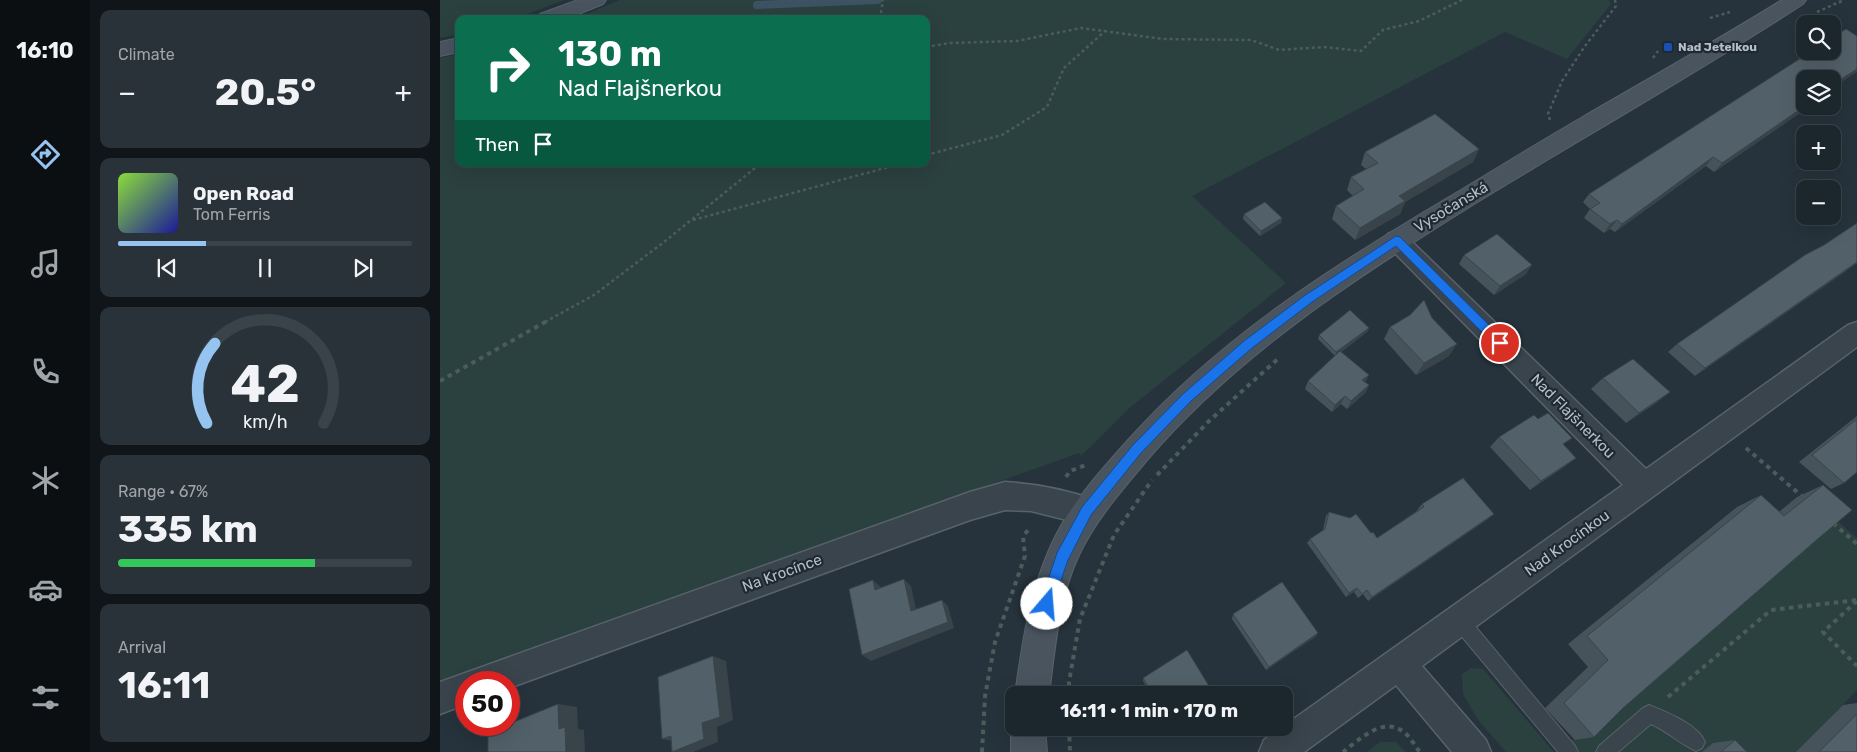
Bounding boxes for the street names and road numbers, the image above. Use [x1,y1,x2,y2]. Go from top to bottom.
street label: Vysočanská [1411,178,1491,236]
street label: Nad Flajšnerkou [1527,370,1619,462]
street label: Nad Krocínkou [1521,506,1613,580]
street label: Na Krocínce [740,550,824,596]

